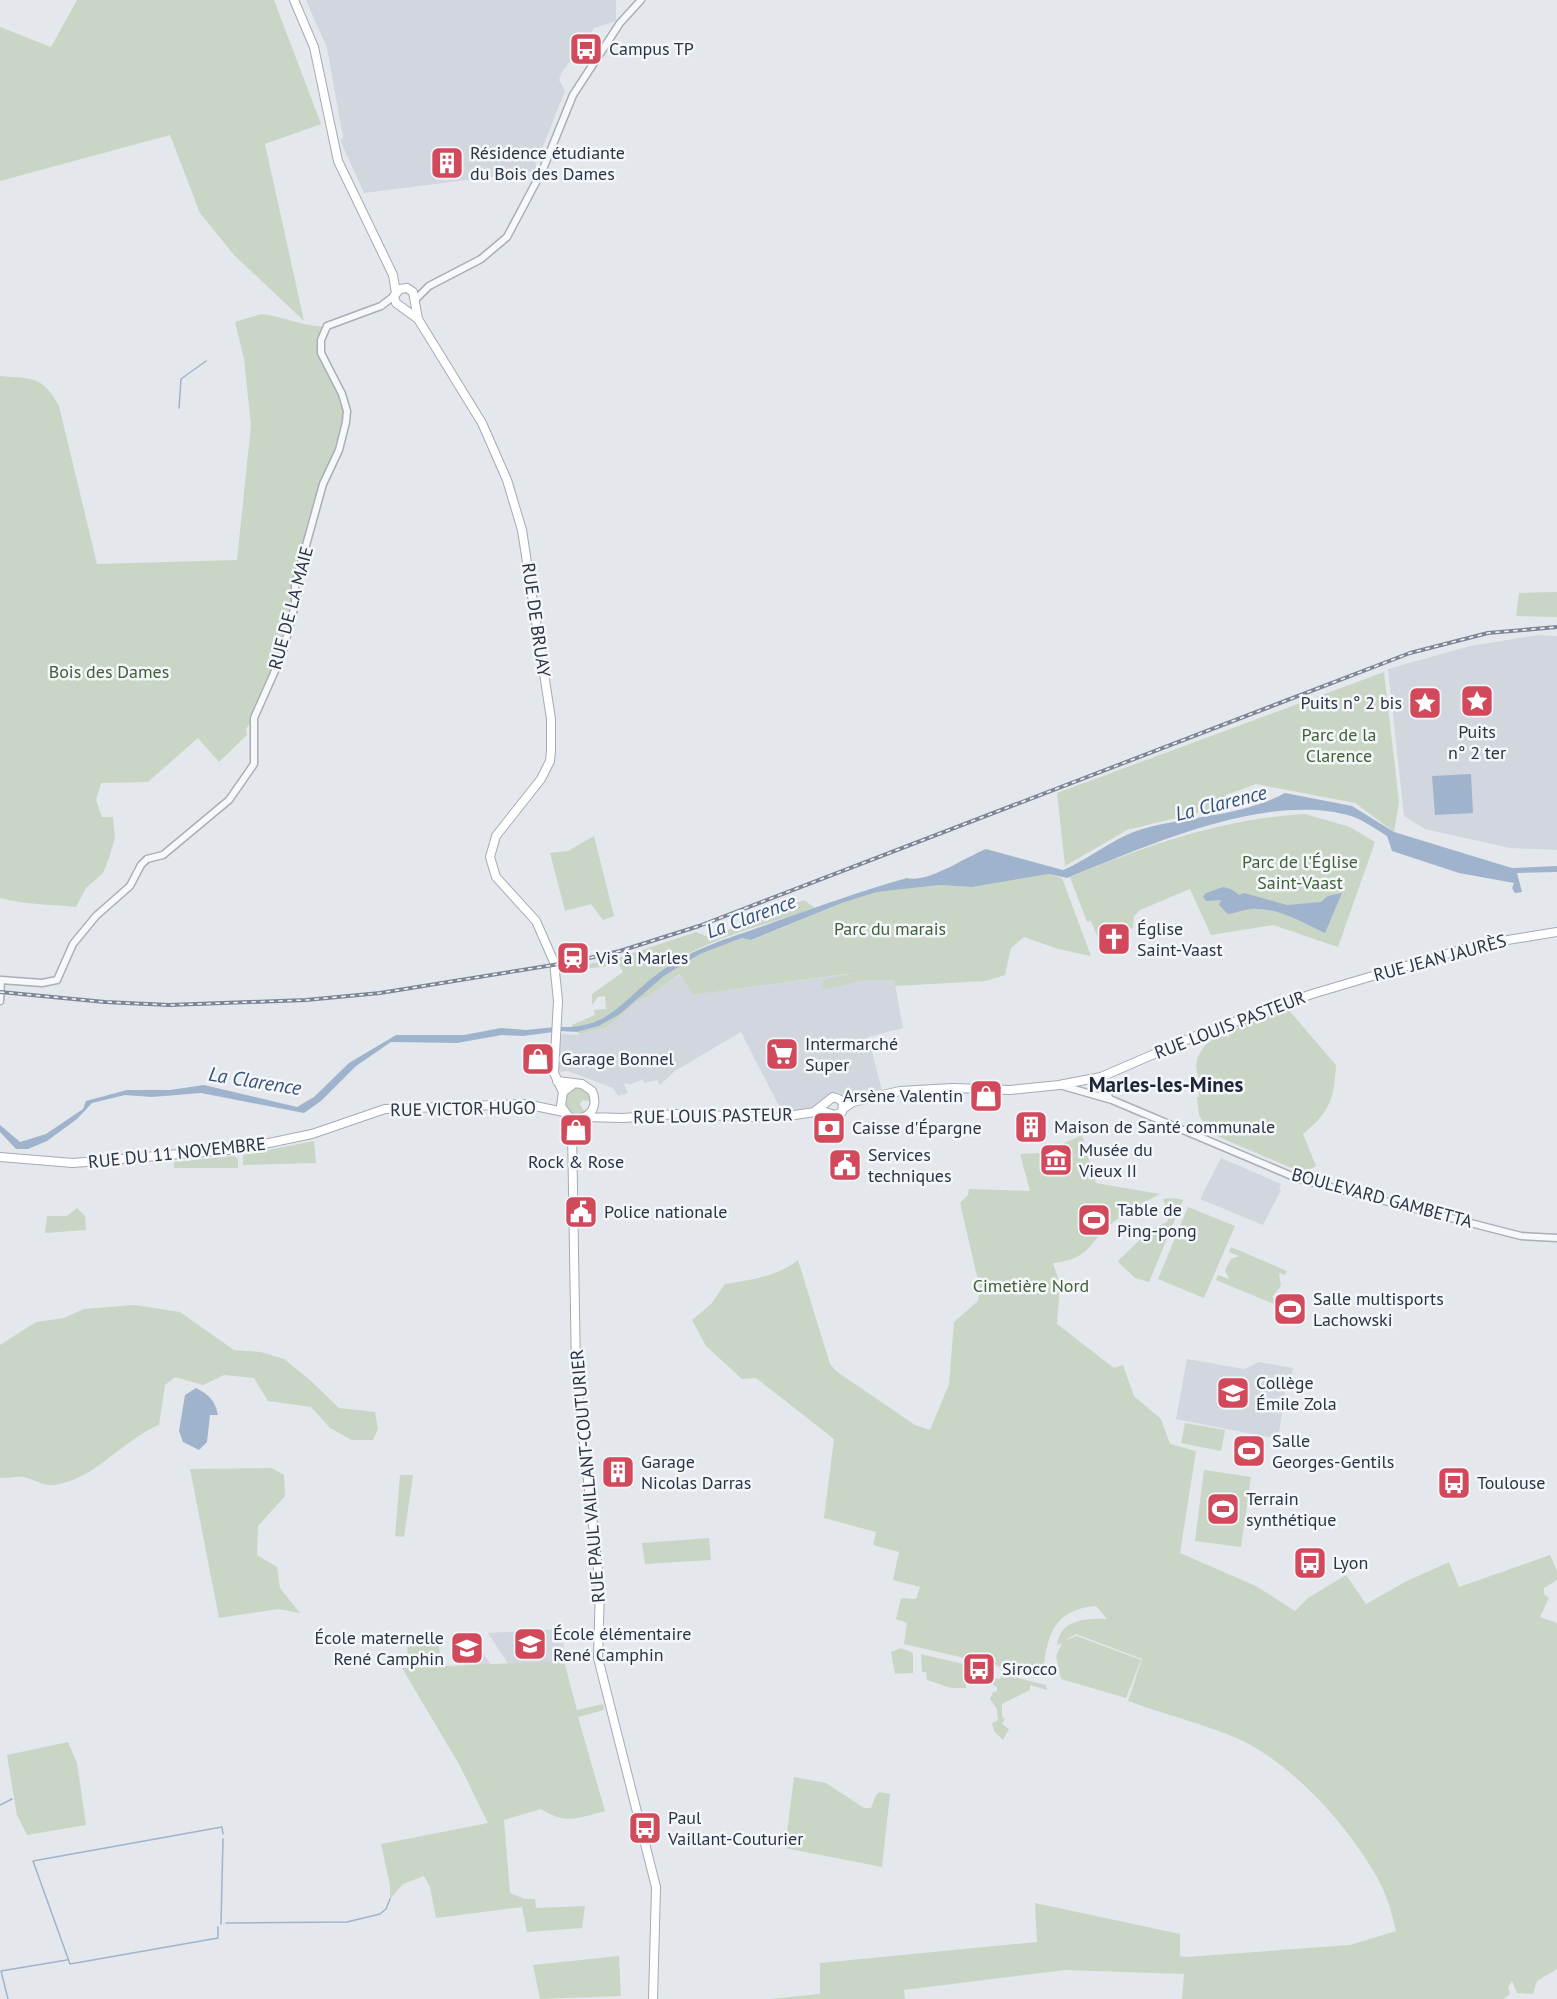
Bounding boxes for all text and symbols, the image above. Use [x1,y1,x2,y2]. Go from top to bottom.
bus stop icon: Campus TP [568,31,604,67]
place label: Campus TP [609,37,694,60]
place label: Résidence étudiante du Bois des Dames [470,141,625,185]
building icon: Résidence étudiante du Bois des Dames [429,145,465,181]
street label: RUE DE LA MAIE [263,544,318,672]
street label: RUE DE BRUAY [517,561,556,679]
park label: Bois des Dames [49,660,169,683]
place icon: Puits n° 2 ter [1459,683,1495,719]
place icon: Puits n° 2 bis [1407,685,1443,721]
place label: Puits n° 2 bis [1301,691,1402,714]
place label: Puits n° 2 ter [1448,720,1506,764]
park label: Parc de la Clarence [1302,723,1376,767]
water label: La Clarence [1172,779,1270,827]
park label: Parc de l'Église Saint-Vaast [1242,850,1358,894]
water label: La Clarence [703,888,800,944]
park label: Parc du marais [834,917,946,940]
place label: Église Saint-Vaast [1137,917,1223,961]
church icon: Église Saint-Vaast [1096,921,1132,957]
street label: RUE JEAN JAURÈS [1371,929,1509,986]
station icon: Vis à Marles [555,940,591,976]
place label: Vis à Marles [595,946,688,969]
street label: RUE LOUIS PASTEUR [1151,985,1309,1064]
place label: Intermarché Super [805,1032,898,1076]
supermarket icon: Intermarché Super [764,1036,800,1072]
shop icon: Garage Bonnel [520,1041,556,1077]
place label: Garage Bonnel [561,1047,675,1070]
water label: La Clarence [207,1061,304,1101]
district label: Marles-les-Mines [1089,1071,1243,1098]
shop icon: Arsène Valentin [968,1078,1004,1114]
place label: Arsène Valentin [843,1084,963,1107]
street label: RUE VICTOR HUGO [390,1096,536,1121]
street label: RUE LOUIS PASTEUR [633,1103,793,1128]
building icon: Maison de Santé communale [1013,1109,1049,1145]
bank icon: Caisse d'Épargne [811,1110,847,1146]
shop icon: Rock & Rose [558,1112,594,1148]
place label: Maison de Santé communale [1054,1115,1275,1138]
place label: Caisse d'Épargne [852,1116,982,1139]
street label: RUE DU 11 NOVEMBRE [87,1132,267,1173]
place label: Musée du Vieux II [1078,1138,1153,1182]
museum icon: Musée du Vieux II [1038,1142,1074,1178]
place label: Services techniques [868,1143,952,1187]
public building icon: Services techniques [827,1147,863,1183]
place label: Rock & Rose [528,1150,624,1173]
street label: BOULEVARD GAMBETTA [1289,1162,1476,1233]
public building icon: Police nationale [563,1194,599,1230]
place label: Table de Ping-pong [1117,1198,1197,1242]
place label: Police nationale [604,1200,727,1223]
sports icon: Table de Ping-pong [1076,1202,1112,1238]
park label: Cimetière Nord [973,1274,1089,1297]
place label: Salle multisports Lachowski [1313,1287,1444,1331]
sports icon: Salle multisports Lachowski [1272,1291,1308,1327]
street label: RUE PAUL VAILLANT-COUTURIER [565,1348,610,1604]
place label: Collège Émile Zola [1256,1371,1337,1415]
school or university icon: Collège Émile Zola [1215,1375,1251,1411]
place label: Salle Georges-Gentils [1272,1429,1394,1473]
sports icon: Salle Georges-Gentils [1231,1433,1267,1469]
place label: Garage Nicolas Darras [641,1450,751,1494]
building icon: Garage Nicolas Darras [600,1454,636,1490]
bus stop icon: Toulouse [1436,1465,1472,1501]
place label: Toulouse [1477,1471,1545,1494]
place label: Terrain synthétique [1246,1487,1336,1531]
sports icon: Terrain synthétique [1205,1491,1241,1527]
bus stop icon: Lyon [1292,1545,1328,1581]
place label: Lyon [1333,1551,1368,1574]
place label: École élémentaire René Camphin [553,1622,691,1666]
place label: École maternelle René Camphin [314,1626,444,1670]
school or university icon: École élémentaire René Camphin [512,1626,548,1662]
school or university icon: École maternelle René Camphin [449,1630,485,1666]
bus stop icon: Sirocco [961,1651,997,1687]
place label: Sirocco [1002,1657,1057,1680]
place label: Paul Vaillant-Couturier [667,1806,803,1850]
bus stop icon: Paul Vaillant-Couturier [627,1810,663,1846]

